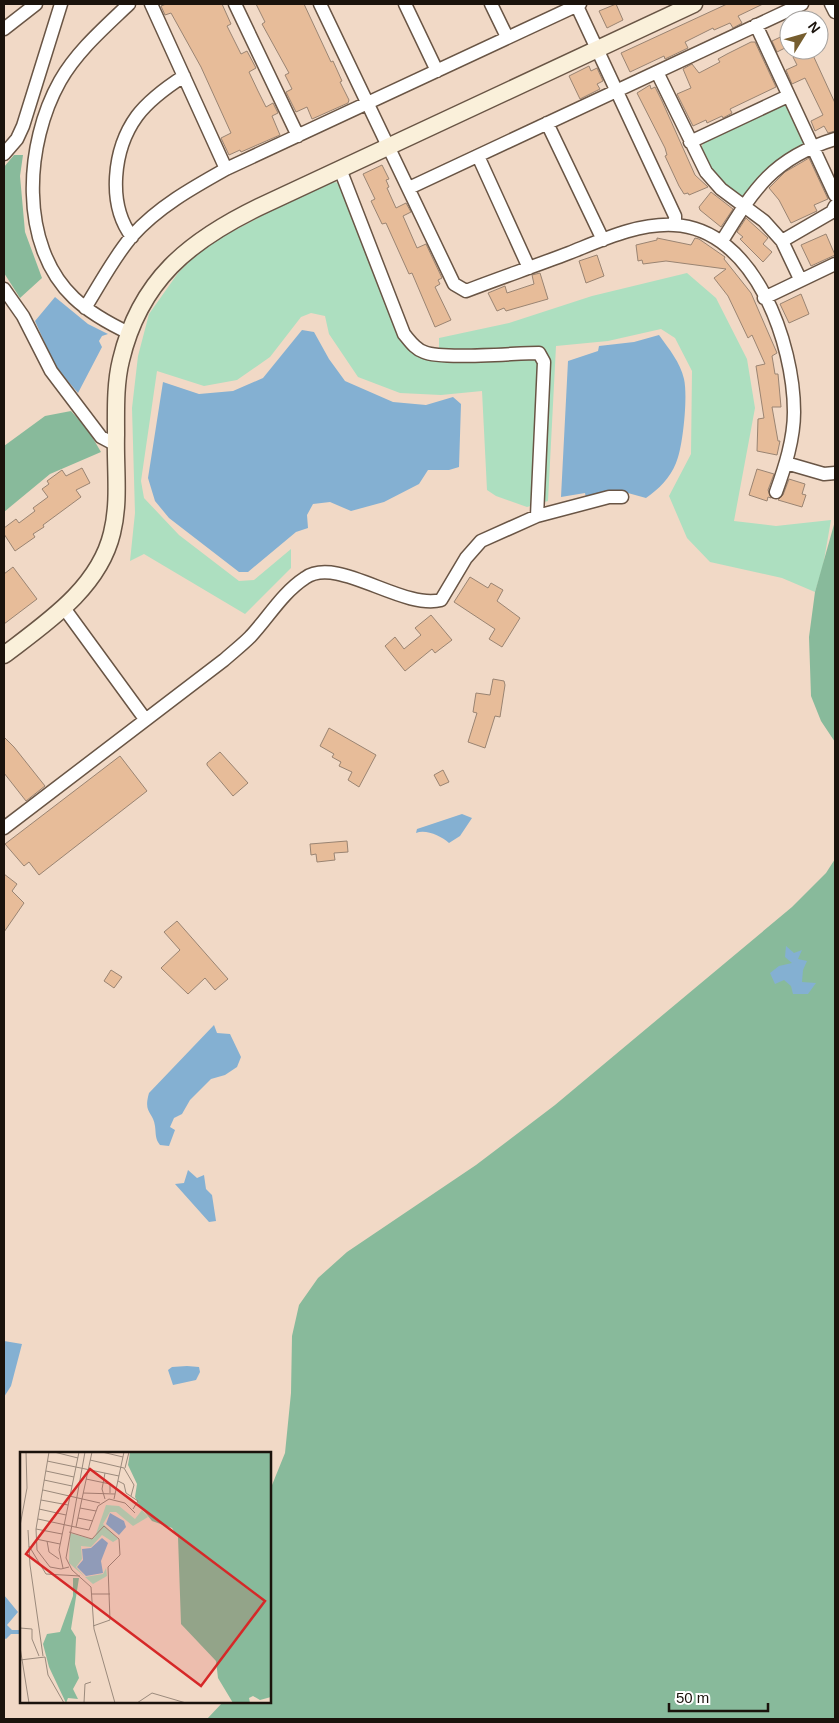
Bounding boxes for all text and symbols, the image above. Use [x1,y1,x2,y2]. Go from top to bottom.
north arrow [779,10,829,60]
text: N [805,18,824,36]
inset map [20,1452,271,1703]
scale bar [669,1680,768,1712]
text: 50 m [676,1689,709,1706]

